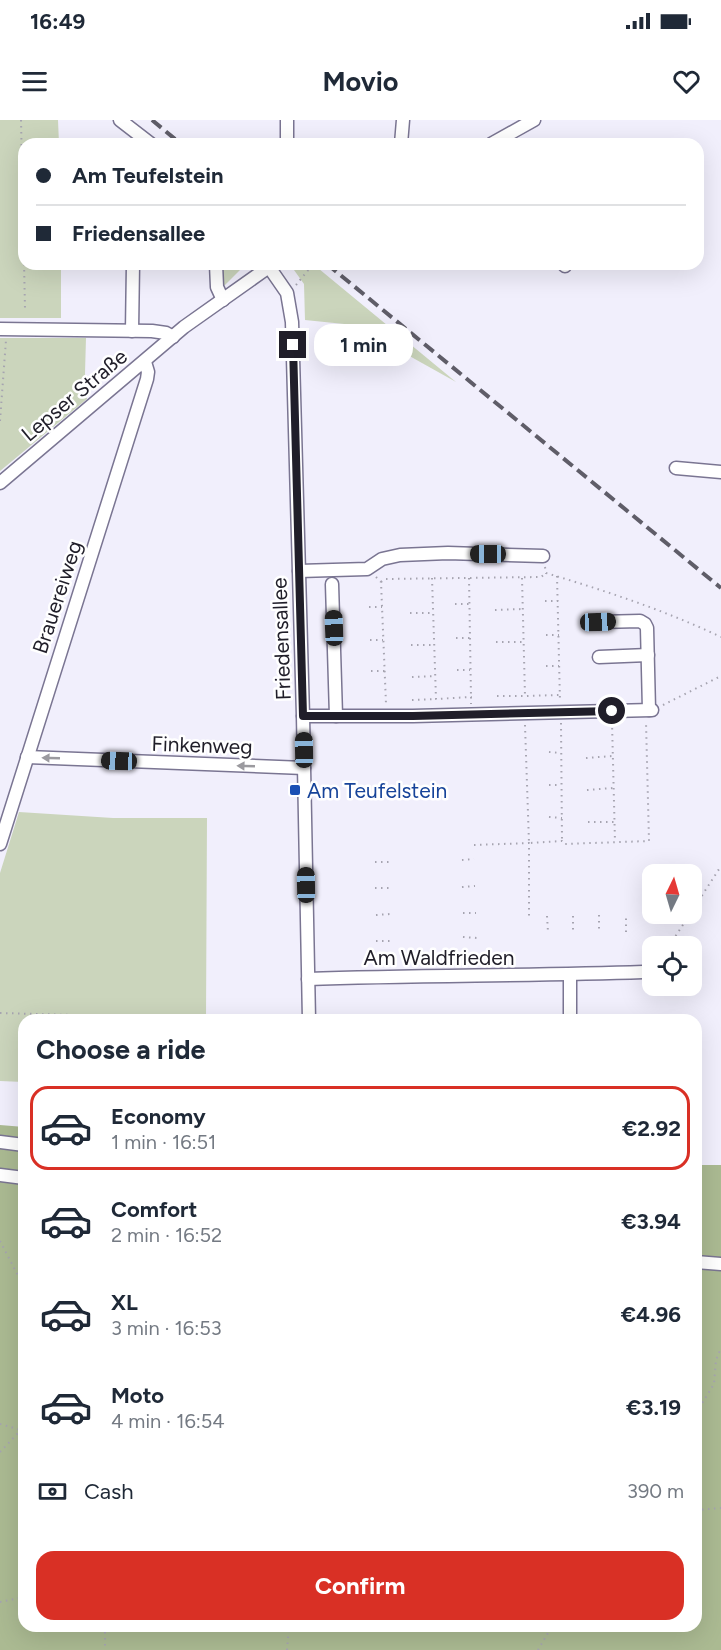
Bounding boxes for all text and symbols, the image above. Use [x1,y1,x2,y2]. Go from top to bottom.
text: 16:49 [30,8,85,35]
icon: menu [18,65,51,98]
text: Movio [322,65,399,98]
icon: heart [670,65,703,98]
text: Am Teufelstein [72,162,224,189]
text: Friedensallee [72,220,205,247]
callout: 1 min [314,324,413,366]
route end [279,331,306,358]
text: 1 min [340,333,387,357]
street label: Lepser Straße [16,344,132,446]
street label: Brauereiweg [27,537,87,657]
car [470,545,506,563]
street label: Friedensallee [266,577,296,701]
car [324,610,344,646]
car [580,612,616,632]
route start [598,697,625,724]
street label: Finkenweg [151,731,253,759]
car [295,732,313,768]
car [101,751,137,771]
one-way arrow [42,754,61,763]
one-way arrow [236,761,255,770]
place label: Am Teufelstein [307,778,447,803]
marker: Am Teufelstein [288,783,302,797]
north arrow [642,864,702,924]
map controls [642,864,702,996]
car [297,867,315,903]
button: locate [642,936,702,996]
street label: Am Waldfrieden [364,945,514,970]
text: Choose a ride [36,1033,205,1066]
icon: car [39,1101,93,1155]
text: Economy [111,1103,206,1130]
text: €2.92 [622,1115,681,1142]
text: 1 min · 16:51 [111,1130,216,1154]
icon: car [39,1194,93,1248]
text: Comfort [111,1196,197,1223]
text: €3.94 [621,1208,681,1235]
text: 2 min · 16:52 [111,1223,222,1247]
icon: car [39,1287,93,1341]
text: XL [111,1289,138,1316]
text: €4.96 [621,1301,681,1328]
text: 3 min · 16:53 [111,1316,222,1340]
icon: car [39,1380,93,1434]
text: Moto [111,1382,164,1409]
text: €3.19 [626,1394,681,1421]
text: 4 min · 16:54 [111,1409,225,1433]
icon: cash [36,1475,69,1508]
text: Cash [84,1478,134,1505]
text: 390 m [627,1479,684,1503]
button: Confirm [36,1551,684,1620]

